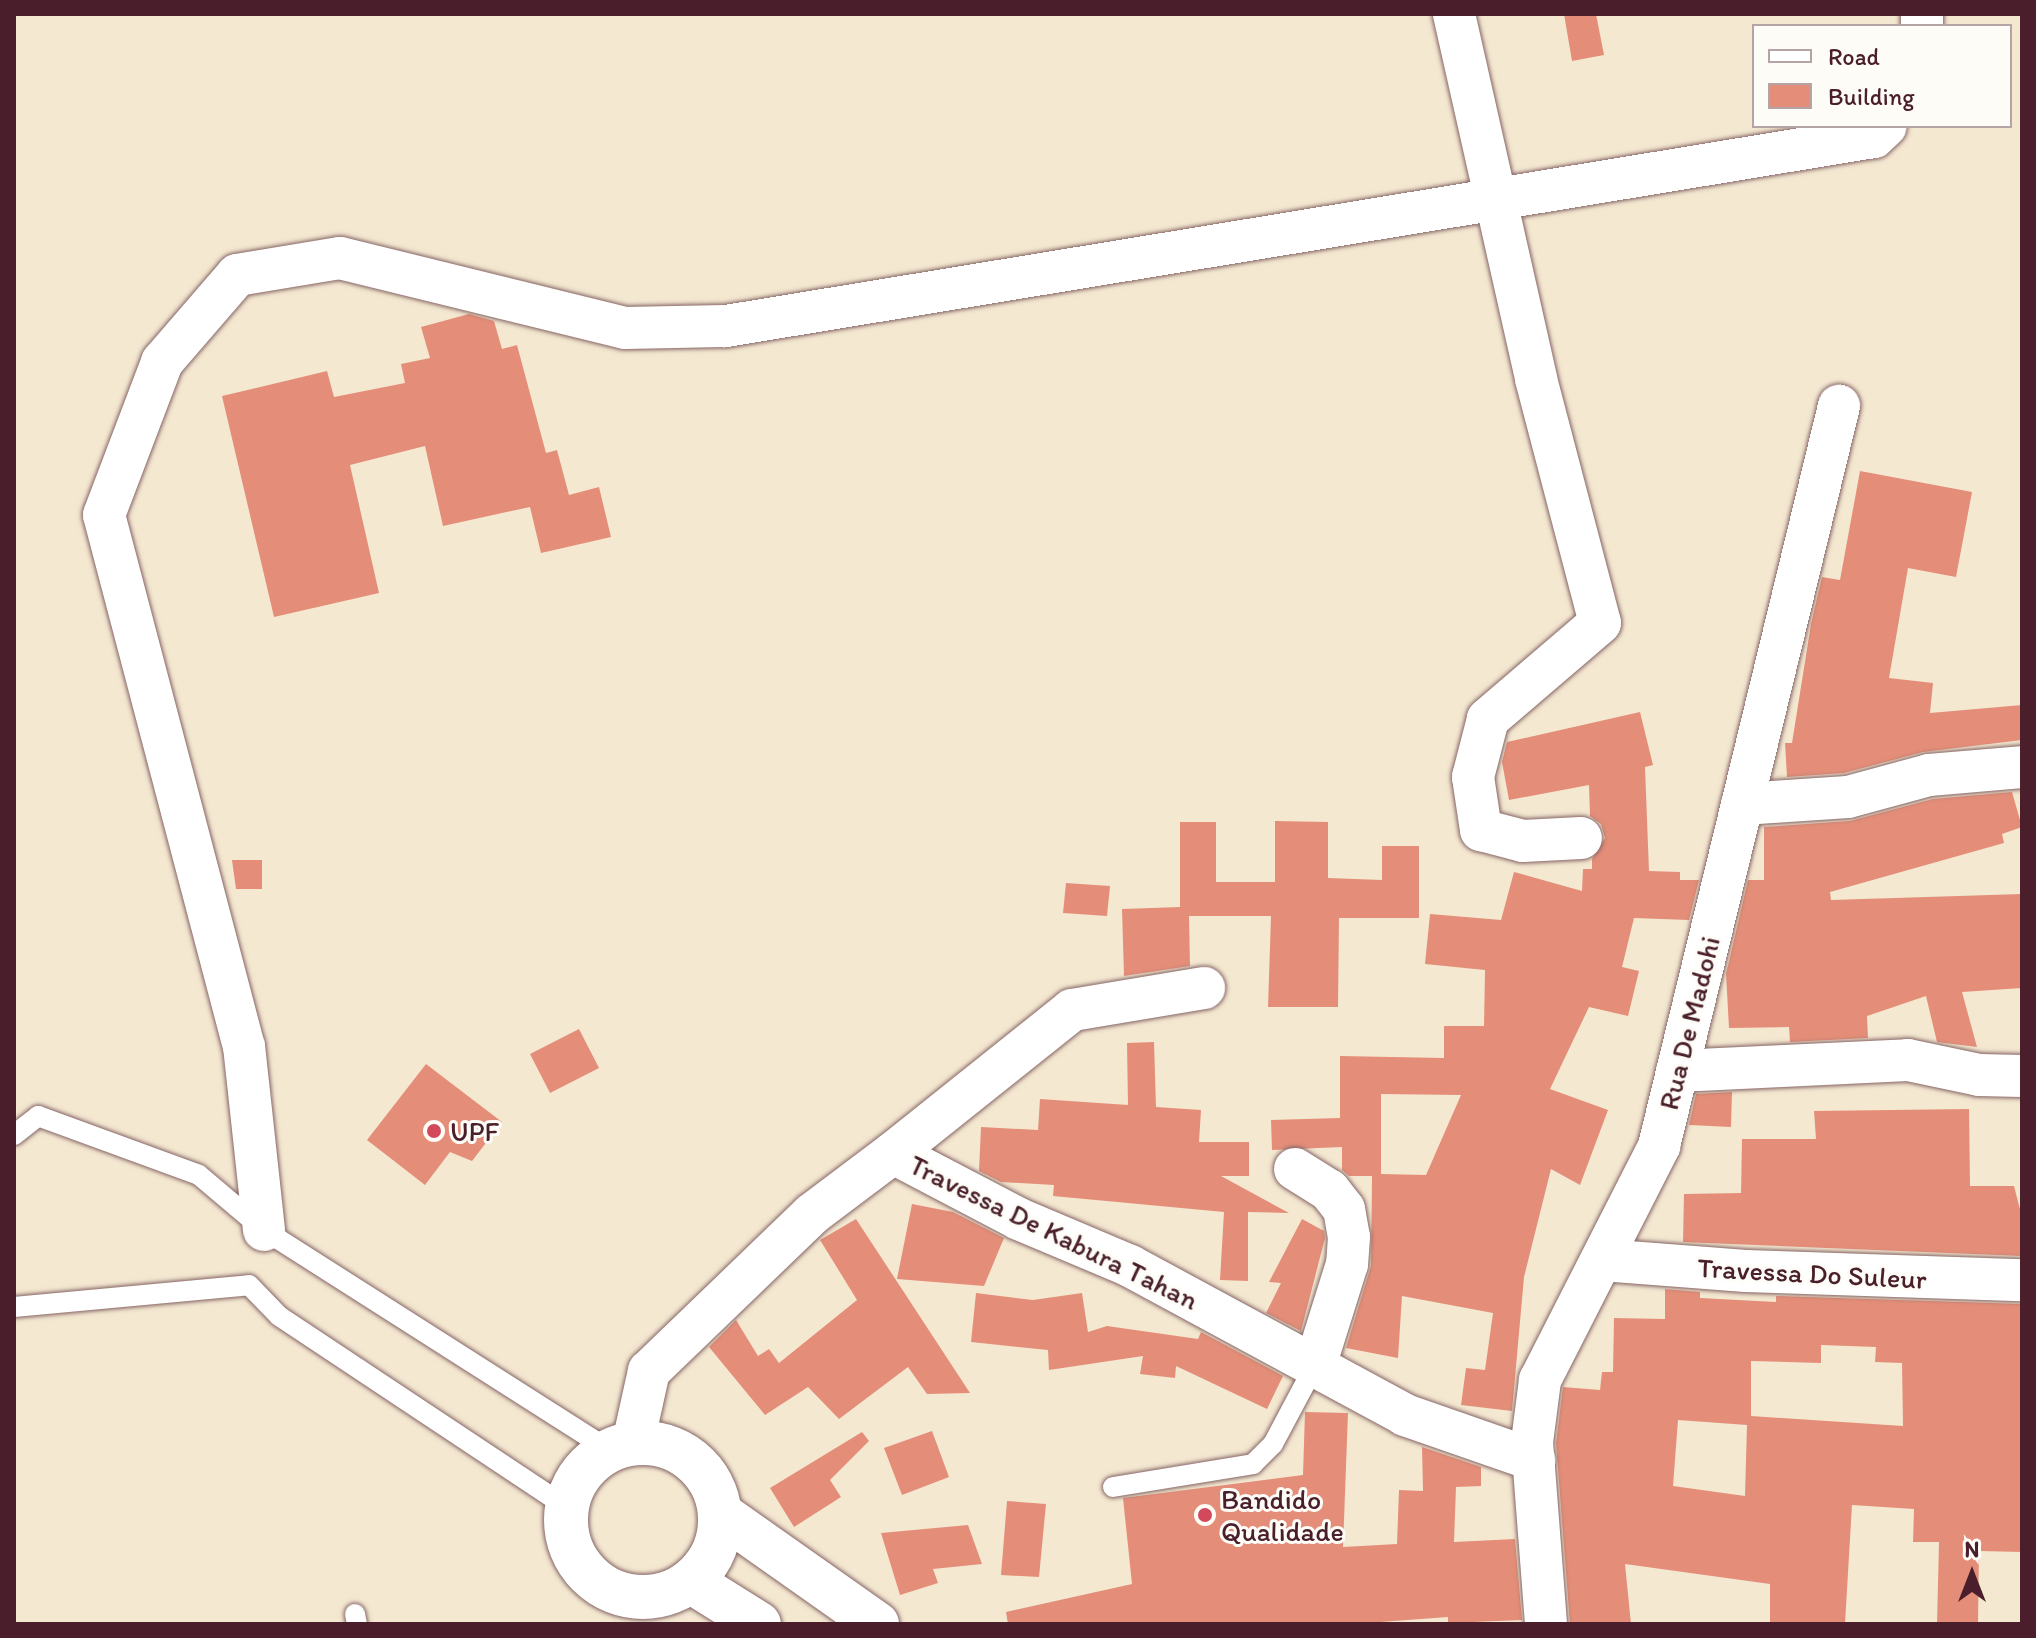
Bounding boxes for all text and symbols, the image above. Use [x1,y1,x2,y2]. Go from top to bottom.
legend [1752,24,2012,128]
text: Road [1828,42,1880,71]
text: Building [1828,82,1915,111]
street label: Rua De Madohi [1651,932,1727,1114]
place label: UPF [450,1114,499,1148]
marker: UPF [425,1122,443,1140]
street label: Travessa De Kabura Tahan [905,1148,1203,1316]
street label: Travessa Do Suleur [1697,1250,1927,1296]
place label: Bandido Qualidade [1221,1482,1344,1548]
marker: Bandido Qualidade [1196,1506,1214,1524]
north arrow [1932,1534,2012,1614]
text: N [1965,1536,1979,1563]

